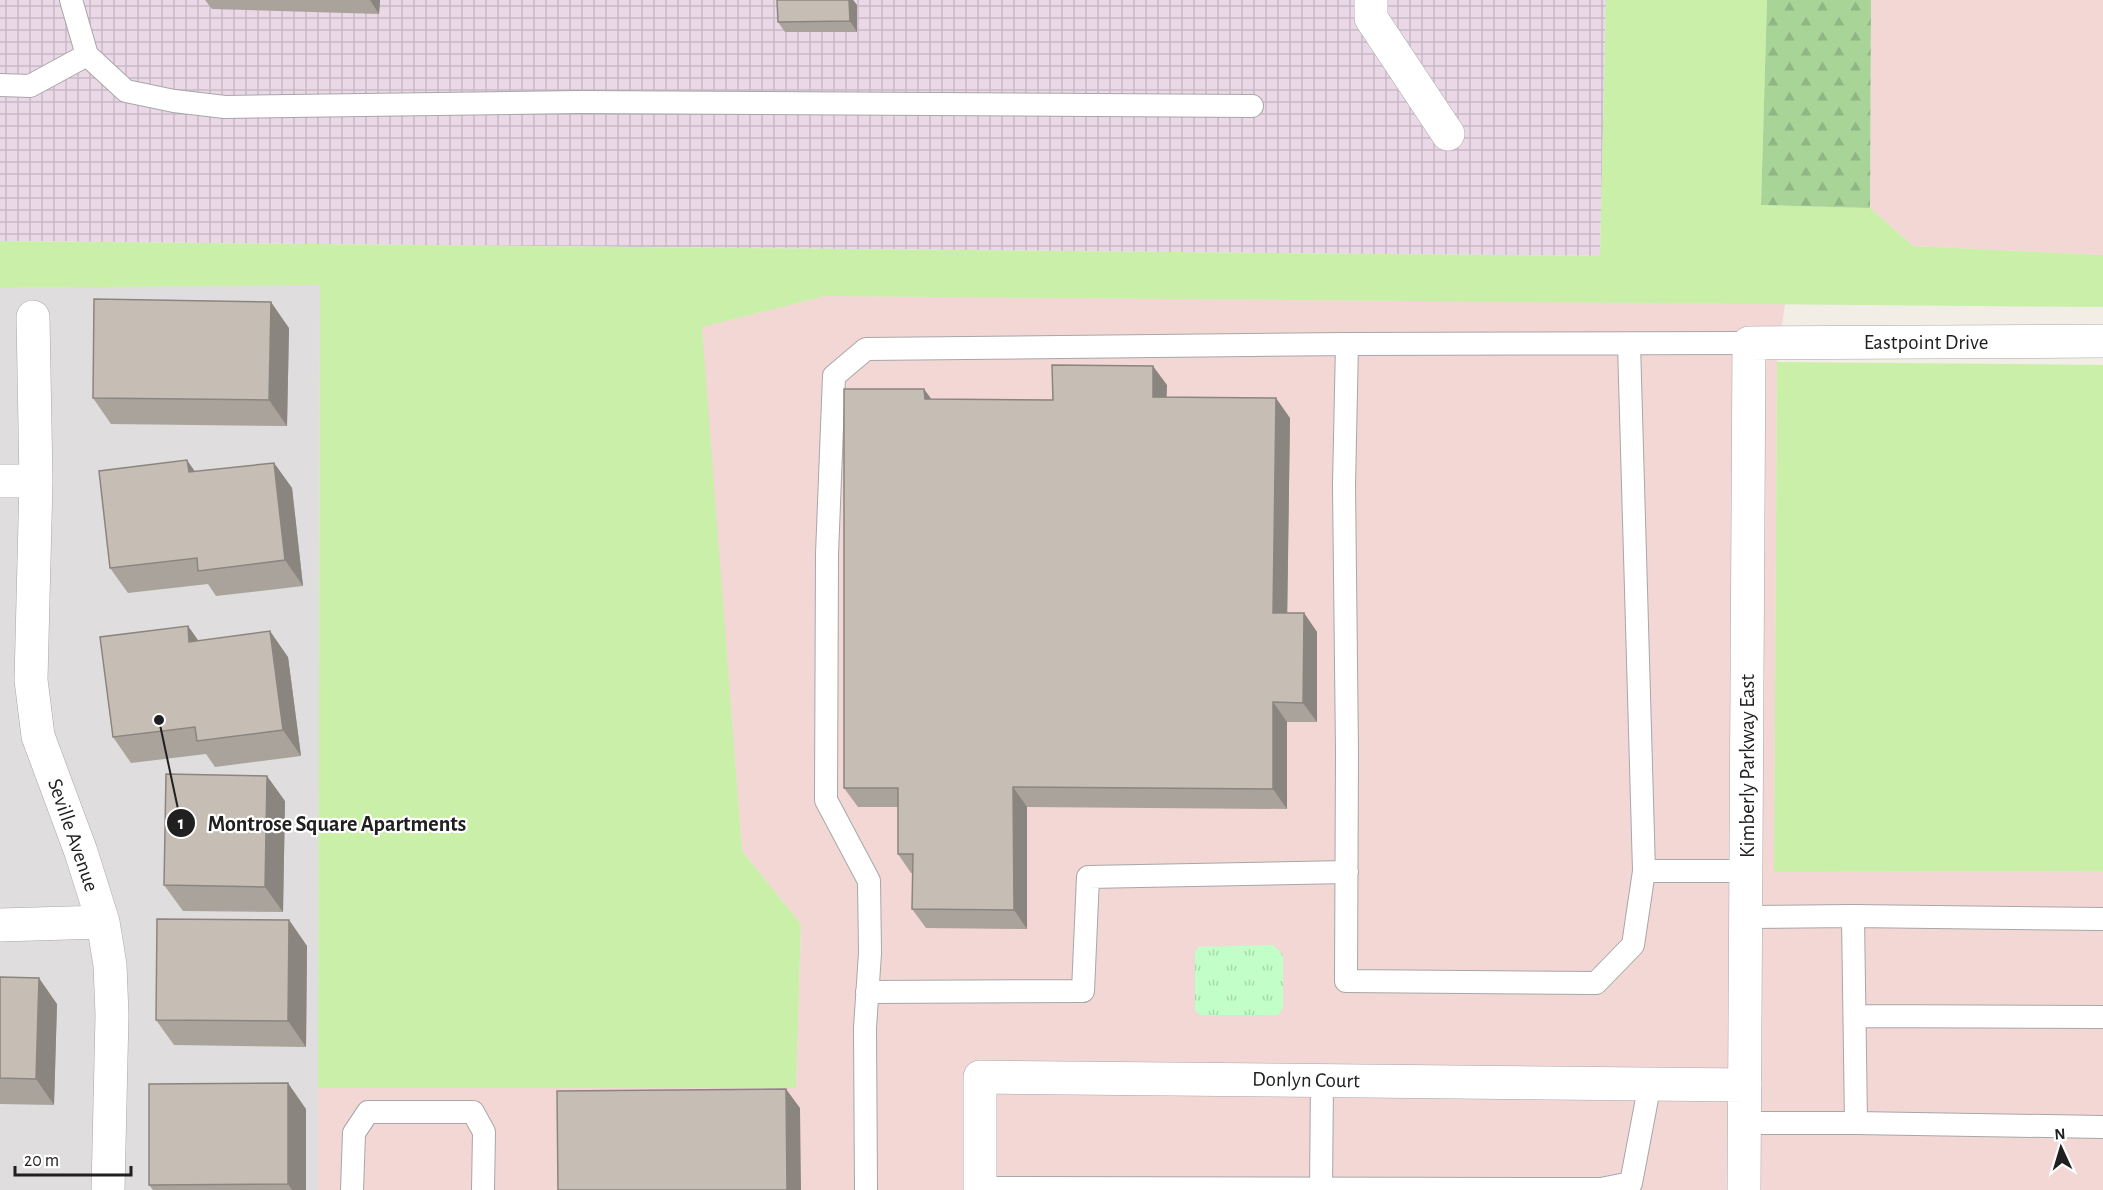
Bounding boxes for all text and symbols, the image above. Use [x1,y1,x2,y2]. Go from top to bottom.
street label: Eastpoint Drive [1864,332,1988,353]
street label: Kimberly Parkway East [1737,674,1758,858]
street label: Seville Avenue [44,776,102,894]
callout: Montrose Square Apartments [166,803,478,843]
text: Montrose Square Apartments [208,813,466,835]
text: 1 [178,815,184,833]
street label: Donlyn Court [1252,1069,1360,1091]
north arrow [2031,1118,2091,1178]
text: N [2054,1126,2066,1142]
scale bar [15,1139,130,1177]
text: 20 m [24,1152,59,1170]

